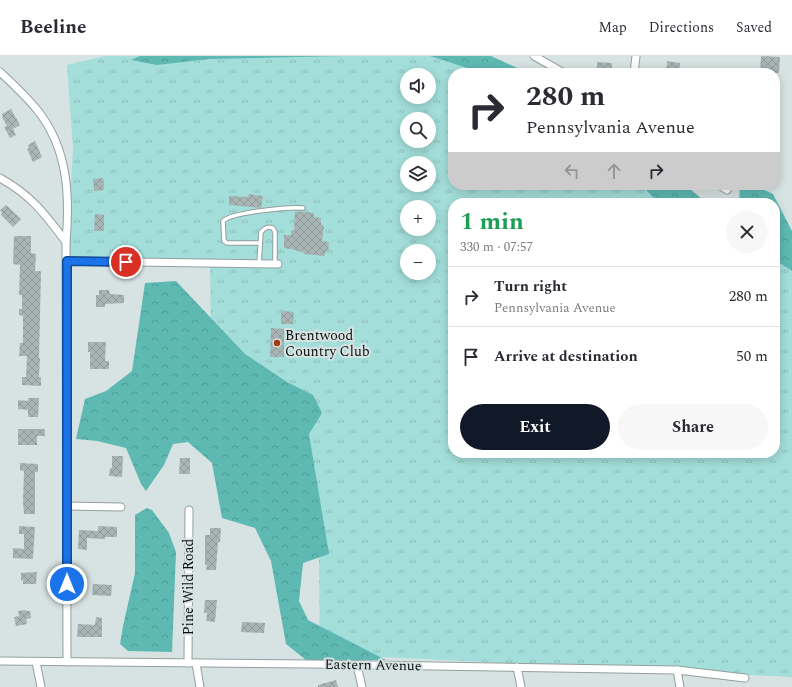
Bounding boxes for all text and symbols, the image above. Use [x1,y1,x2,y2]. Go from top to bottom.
text: Beeline [20,13,86,42]
text: Map [599,17,627,38]
text: Directions [649,17,714,38]
text: Saved [736,17,772,38]
map controls [400,68,436,280]
button: sound [400,68,436,104]
text: 280 m [526,75,605,118]
icon: right [460,84,512,136]
button: search [400,112,436,148]
text: Pennsylvania Avenue [526,114,695,141]
button: layers [400,156,436,192]
icon: left [561,160,583,182]
icon: ahead [603,160,625,182]
icon: right [645,160,667,182]
button: + [400,200,436,236]
text: 1 min [460,204,524,240]
button: close [726,211,768,253]
text: 330 m · 07:57 [460,237,533,257]
button: − [400,244,436,280]
pin [109,245,143,279]
icon: arrive [115,251,137,273]
text: Turn right [494,275,567,298]
text: 280 m [729,285,768,308]
icon: right [460,286,482,308]
text: Pennsylvania Avenue [494,298,616,318]
place label: Brentwood Country Club [285,325,370,362]
marker: Brentwood Country Club [272,338,282,348]
text: Arrive at destination [494,345,638,368]
text: 50 m [736,345,768,368]
icon: arrive [460,346,482,368]
button: Exit [460,404,610,450]
button: Share [618,404,768,450]
street label: Pine Wild Road [178,538,199,635]
position arrow [46,563,88,605]
street label: Eastern Avenue [324,654,422,676]

